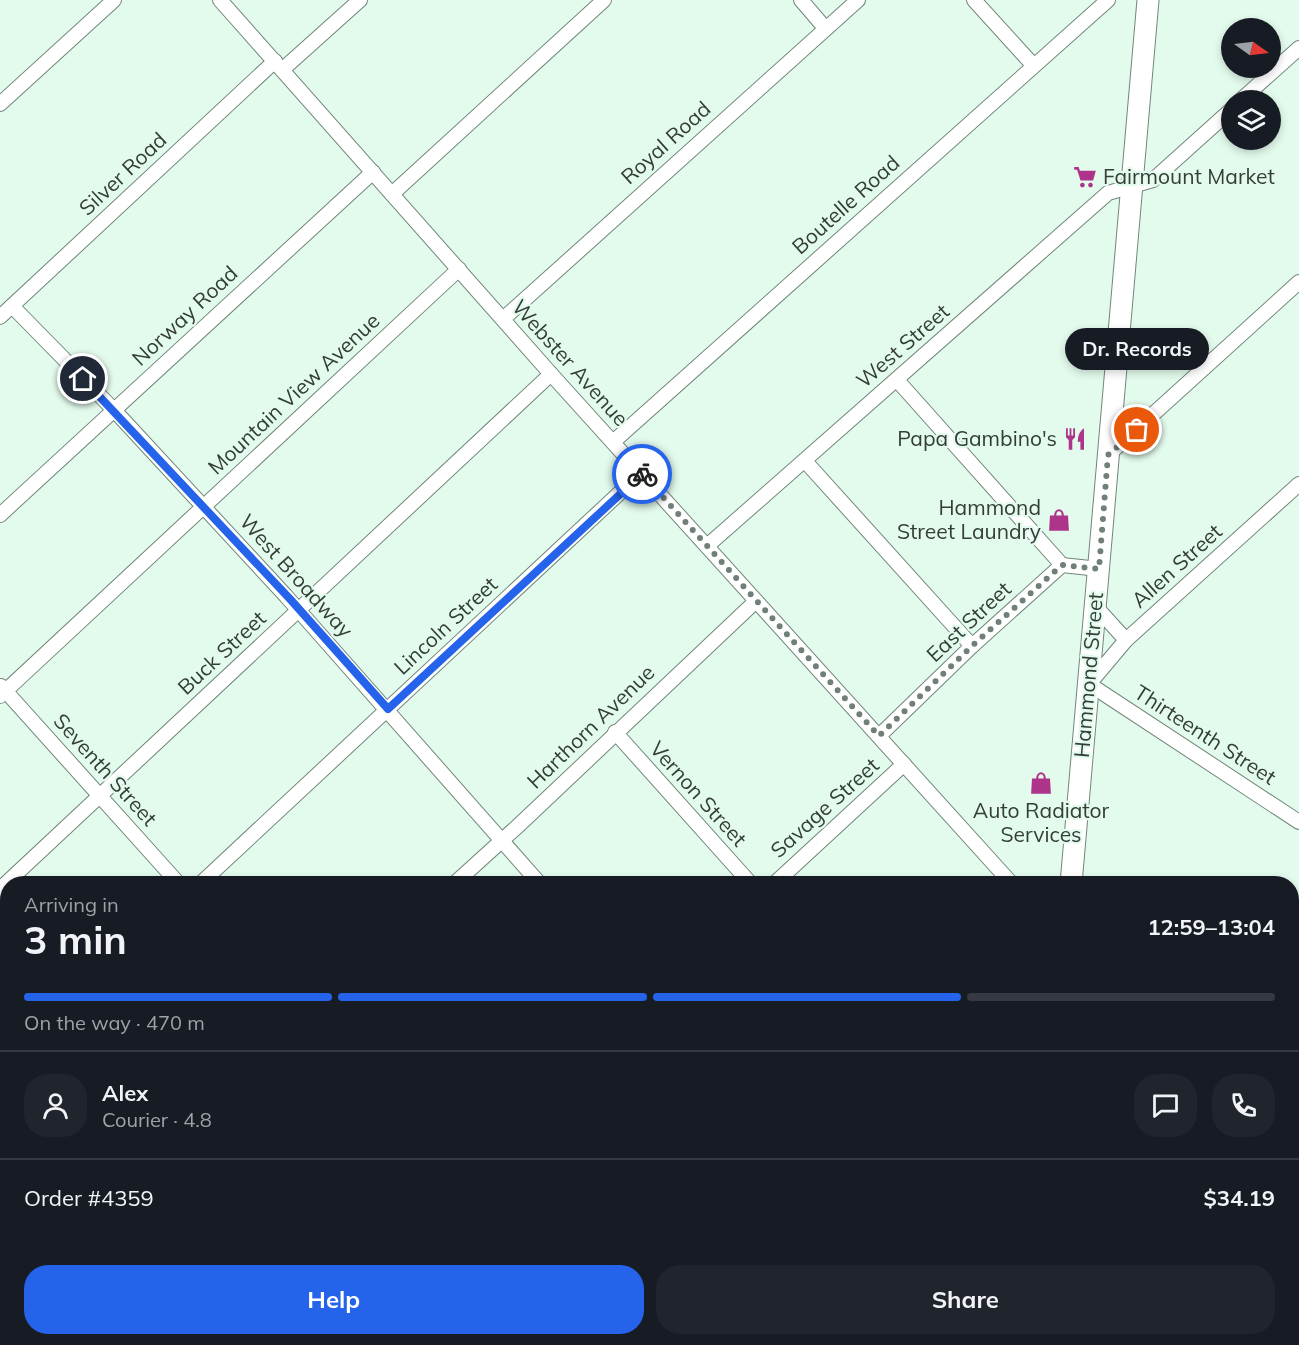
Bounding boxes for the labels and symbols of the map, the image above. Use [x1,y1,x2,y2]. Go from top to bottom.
north arrow [1221,18,1281,78]
street label: Royal Road [615,95,716,189]
street label: Silver Road [73,126,171,220]
street label: Boutelle Road [786,149,904,259]
place label: Fairmount Market [1103,163,1275,189]
supermarket icon: Fairmount Market [1072,164,1098,190]
street label: Norway Road [126,260,242,371]
street label: Webster Avenue [507,294,634,431]
street label: West Street [851,298,954,393]
street label: Mountain View Avenue [202,307,384,480]
callout: Dr. Records [1065,328,1209,370]
pin [57,353,108,404]
pin [1111,404,1162,455]
place label: Papa Gambino's [897,425,1057,451]
restaurant icon: Papa Gambino's [1062,426,1088,452]
courier [612,444,672,504]
place label: Hammond Street Laundry [897,494,1041,544]
shop icon: Hammond Street Laundry [1046,507,1072,533]
street label: West Broadway [234,508,359,642]
street label: Allen Street [1126,518,1227,613]
street label: Lincoln Street [388,571,502,680]
street label: East Street [921,576,1016,667]
street label: Hammond Street [1068,591,1108,759]
street label: Buck Street [172,605,271,700]
street label: Harthorn Avenue [521,659,659,794]
street label: Thirteenth Street [1130,679,1281,790]
street label: Seventh Street [48,708,163,831]
street label: Vernon Street [645,735,753,851]
street label: Savage Street [765,752,884,863]
shop icon: Auto Radiator Services [1028,770,1054,796]
place label: Auto Radiator Services [973,797,1110,847]

